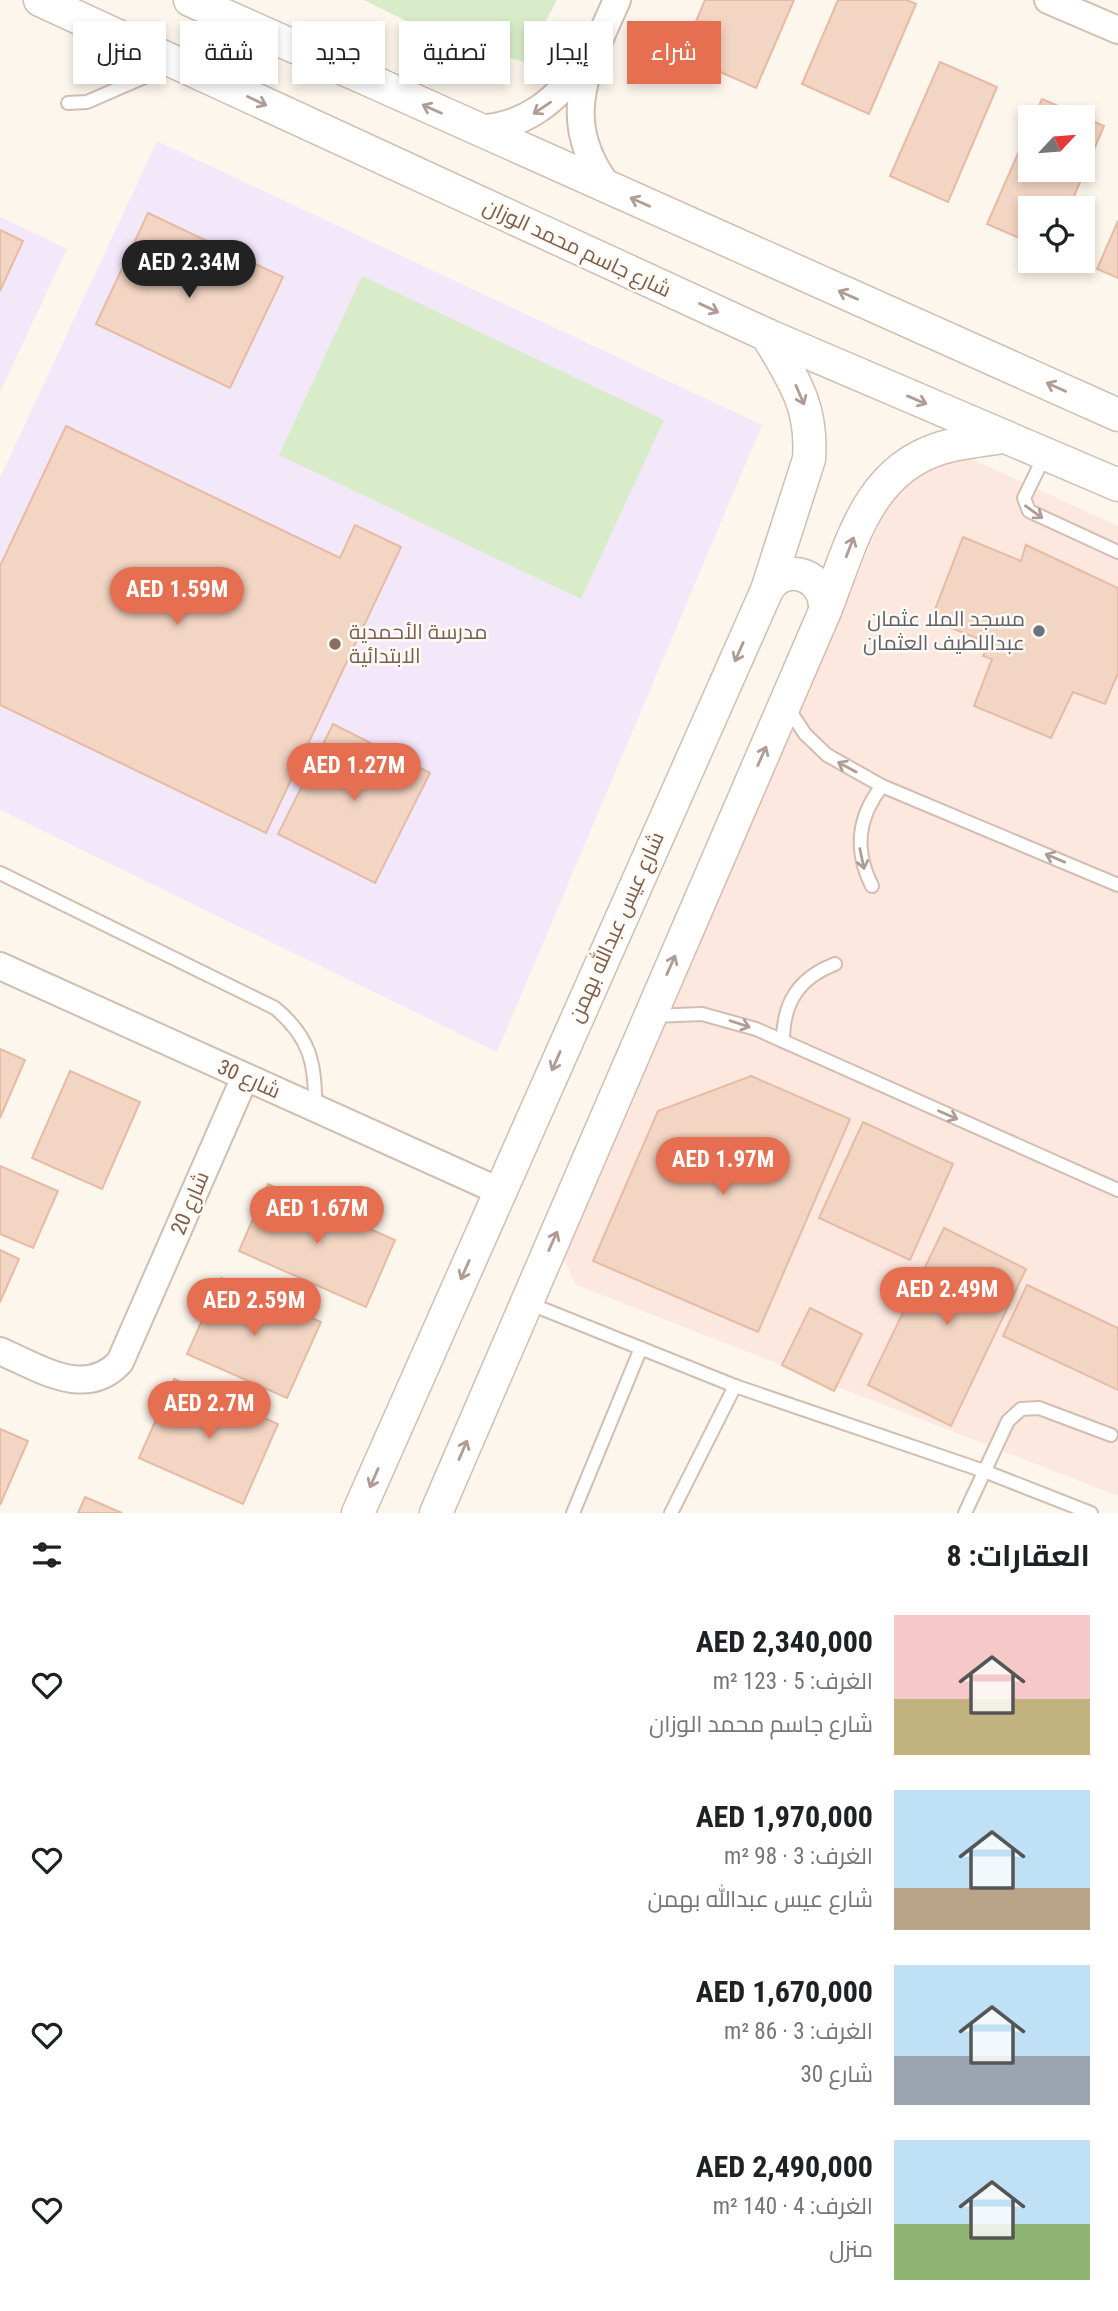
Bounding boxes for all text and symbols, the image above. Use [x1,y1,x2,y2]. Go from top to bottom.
chip: منزل [73,21,166,84]
chip: شقة [180,21,278,84]
chip: جديد [292,21,385,84]
chip: تصفية [399,21,510,84]
chip: إيجار [524,21,613,84]
chip: شراء [627,21,721,84]
one-way arrow [246,95,267,108]
one-way arrow [533,101,552,115]
one-way arrow [422,102,444,115]
north arrow [1018,105,1096,182]
map controls [1018,105,1095,273]
street label: شارع جاسم محمد الوزان [478,194,675,304]
one-way arrow [630,195,651,208]
button: locate [1018,196,1095,273]
pin: AED 2.34M [109,240,269,300]
text: AED 2.34M [138,249,240,276]
one-way arrow [838,288,859,301]
one-way arrow [698,302,719,316]
one-way arrow [1045,380,1067,393]
one-way arrow [794,384,807,405]
one-way arrow [906,394,928,407]
one-way arrow [1025,504,1044,519]
one-way arrow [844,537,857,559]
pin: AED 1.59M [97,568,257,627]
text: AED 1.59M [126,576,228,603]
place label: مسجد الملا عثمان عبداللطيف العثمان [863,607,1025,656]
place label: مدرسة الأحمدية الابتدائية [349,620,488,668]
marker: مسجد الملا عثمان عبداللطيف العثمان [1031,623,1047,639]
marker: مدرسة الأحمدية الابتدائية [327,636,343,652]
one-way arrow [732,641,745,662]
pin: AED 1.27M [274,744,434,803]
one-way arrow [756,746,769,767]
text: AED 1.27M [303,752,405,779]
one-way arrow [837,760,858,773]
street label: شارع عيس عبدالله بهمن [561,827,671,1027]
one-way arrow [857,847,870,869]
one-way arrow [1045,851,1066,864]
one-way arrow [665,954,678,976]
one-way arrow [729,1018,751,1031]
one-way arrow [549,1050,562,1072]
street label: شارع 30 [213,1055,284,1105]
one-way arrow [937,1109,959,1122]
pin: AED 1.97M [643,1138,803,1197]
text: AED 1.97M [672,1146,774,1173]
street label: شارع 20 [166,1168,216,1239]
pin: AED 1.67M [237,1186,397,1246]
text: AED 1.67M [266,1195,368,1222]
one-way arrow [547,1231,560,1252]
one-way arrow [458,1258,471,1280]
pin: AED 2.49M [867,1268,1027,1327]
text: AED 2.49M [896,1276,998,1303]
pin: AED 2.59M [174,1278,334,1338]
text: AED 2.59M [203,1287,305,1314]
pin: AED 2.7M [137,1382,281,1441]
text: AED 2.7M [164,1390,254,1417]
one-way arrow [457,1440,470,1461]
one-way arrow [367,1467,380,1488]
icon: filters [28,1536,66,1574]
text: العقارات: 8 [946,1538,1090,1573]
text: AED 2,340,000 [696,1624,873,1659]
icon: home [950,1643,1034,1727]
icon: heart [28,1666,66,1704]
text: الغرف: 5 · 123 m² [713,1668,873,1695]
text: شارع جاسم محمد الوزان [649,1711,873,1738]
text: AED 1,970,000 [696,1799,873,1834]
icon: home [950,1818,1034,1902]
icon: heart [28,1841,66,1879]
text: الغرف: 3 · 98 m² [724,1843,873,1870]
text: شارع عيس عبدالله بهمن [648,1886,873,1913]
text: AED 1,670,000 [696,1974,873,2009]
icon: home [950,1993,1034,2077]
icon: heart [28,2016,66,2054]
text: الغرف: 3 · 86 m² [724,2018,873,2045]
text: شارع 30 [800,2061,873,2088]
text: AED 2,490,000 [696,2149,873,2184]
icon: home [950,2168,1034,2252]
icon: heart [28,2191,66,2229]
text: الغرف: 4 · 140 m² [713,2193,873,2220]
text: منزل [829,2236,873,2263]

